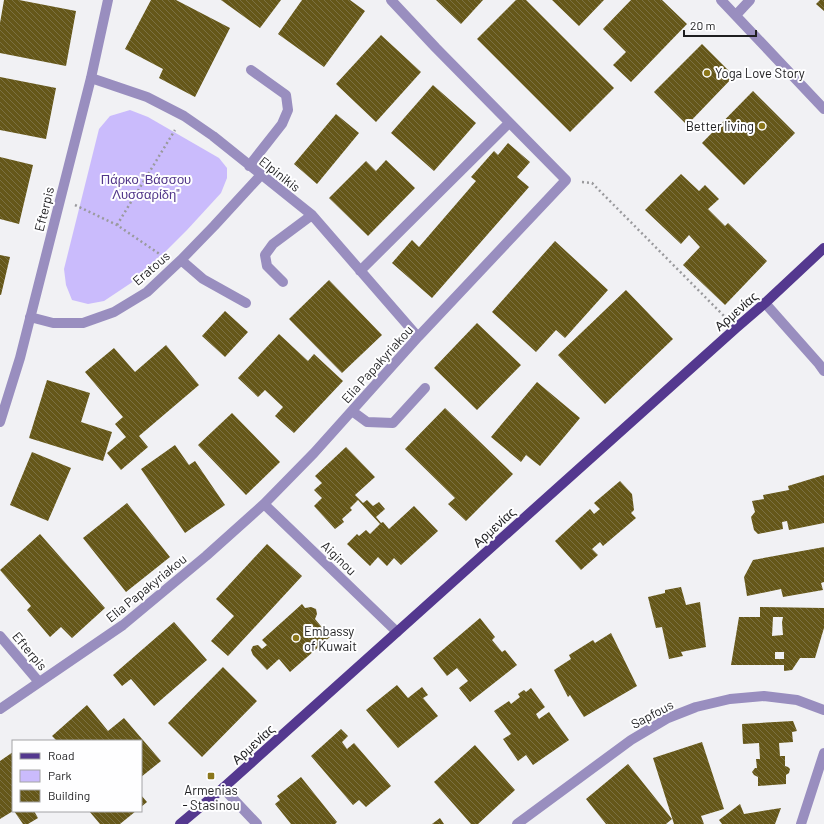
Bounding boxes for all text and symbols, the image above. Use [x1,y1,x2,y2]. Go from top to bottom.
scale bar [684,12,756,38]
text: 20 m [690,18,716,32]
place label: Yoga Love Story [715,65,805,81]
marker: Yoga Love Story [702,68,712,78]
place label: Better living [686,118,754,134]
marker: Better living [757,121,767,131]
street label: Elpinikis [256,153,304,195]
park label: Πάρκο "Βάσσου Λυσσαρίδη" [101,171,191,202]
street label: Efterpis [31,185,57,233]
street label: Eratous [129,248,173,288]
street label: Αρμενίας [711,288,761,334]
street label: Elia Papakyriakou [338,322,416,406]
street label: Αρμενίας [469,504,519,550]
street label: Aiginou [318,538,360,578]
street label: Elia Papakyriakou [102,551,190,625]
place label: Embassy of Kuwait [304,623,357,654]
street label: Efterpis [9,628,51,674]
marker: Embassy of Kuwait [291,633,301,643]
street label: Sapfous [628,696,676,732]
street label: Αρμενίας [228,721,278,767]
legend [12,740,142,812]
text: Road [48,748,75,762]
text: Park [48,768,72,782]
marker: Armenias - Stasinou [206,771,216,781]
place label: Armenias - Stasinou [182,782,240,813]
text: Building [48,788,90,802]

